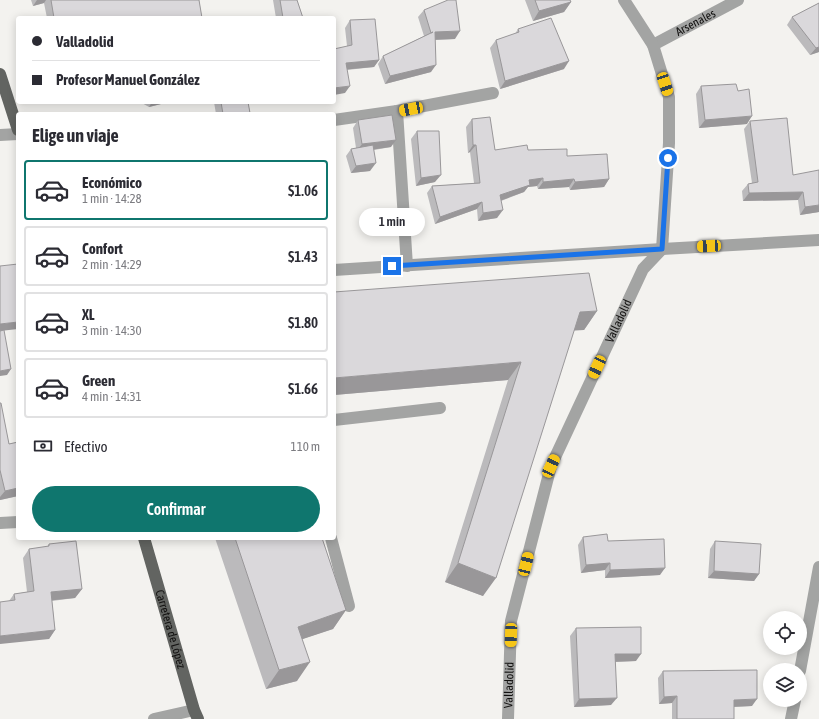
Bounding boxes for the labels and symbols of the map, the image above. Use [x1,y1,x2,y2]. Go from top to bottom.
street label: Arsenales [673,6,718,39]
car [656,71,674,97]
car [398,101,424,117]
route start [659,149,677,167]
callout: 1 min [359,208,425,236]
car [697,239,721,253]
route end [383,257,401,275]
street label: Valladolid [603,297,635,345]
car [586,354,608,380]
car [540,453,562,479]
car [517,551,535,577]
street label: Carretera de López [152,588,189,671]
car [505,623,517,647]
street label: Valladolid [501,662,517,708]

